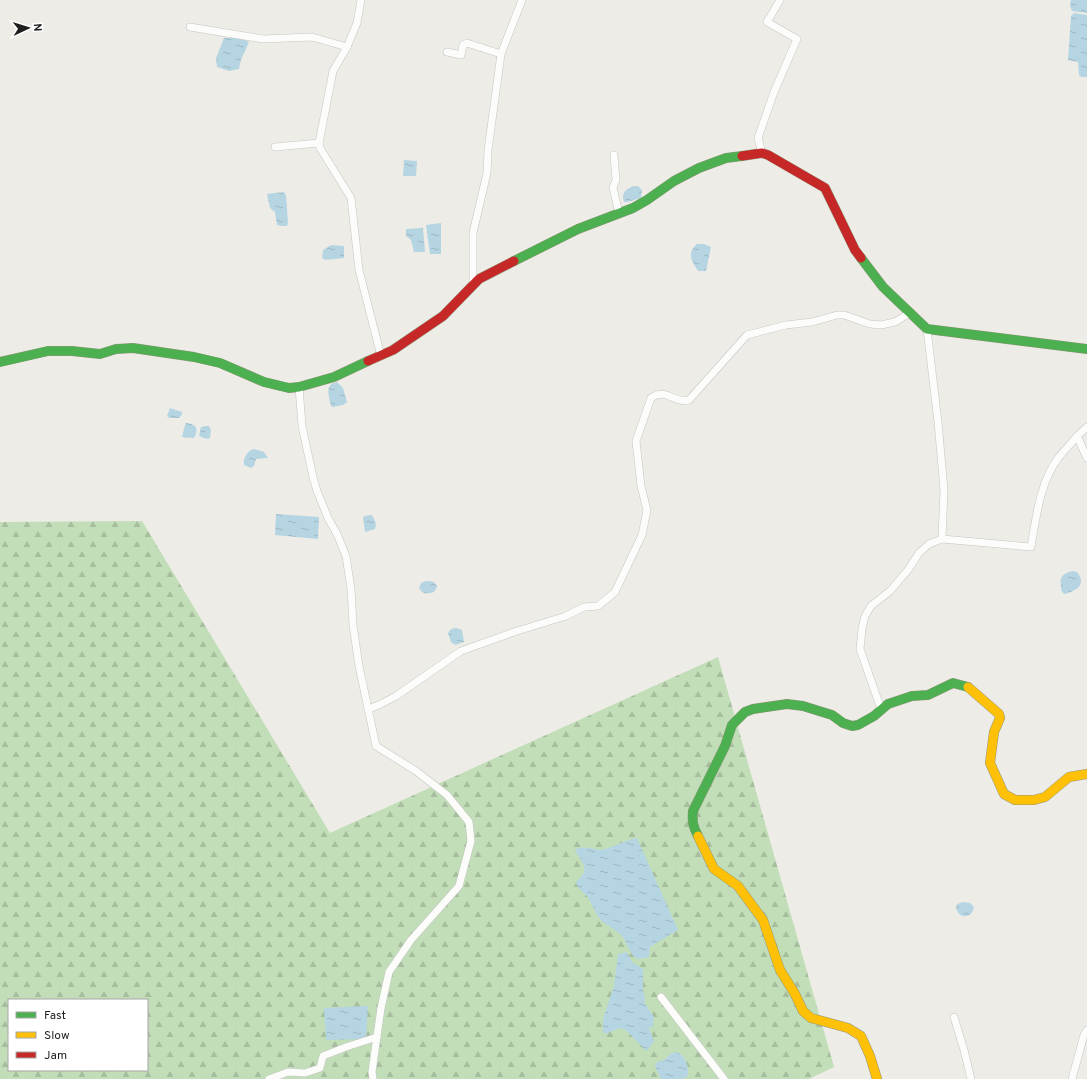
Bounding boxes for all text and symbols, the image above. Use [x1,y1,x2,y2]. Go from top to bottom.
north arrow [8,8,48,48]
text: N [30,23,44,32]
legend [8,999,148,1071]
text: Fast [44,1008,66,1024]
text: Slow [44,1028,70,1044]
text: Jam [44,1048,67,1064]

